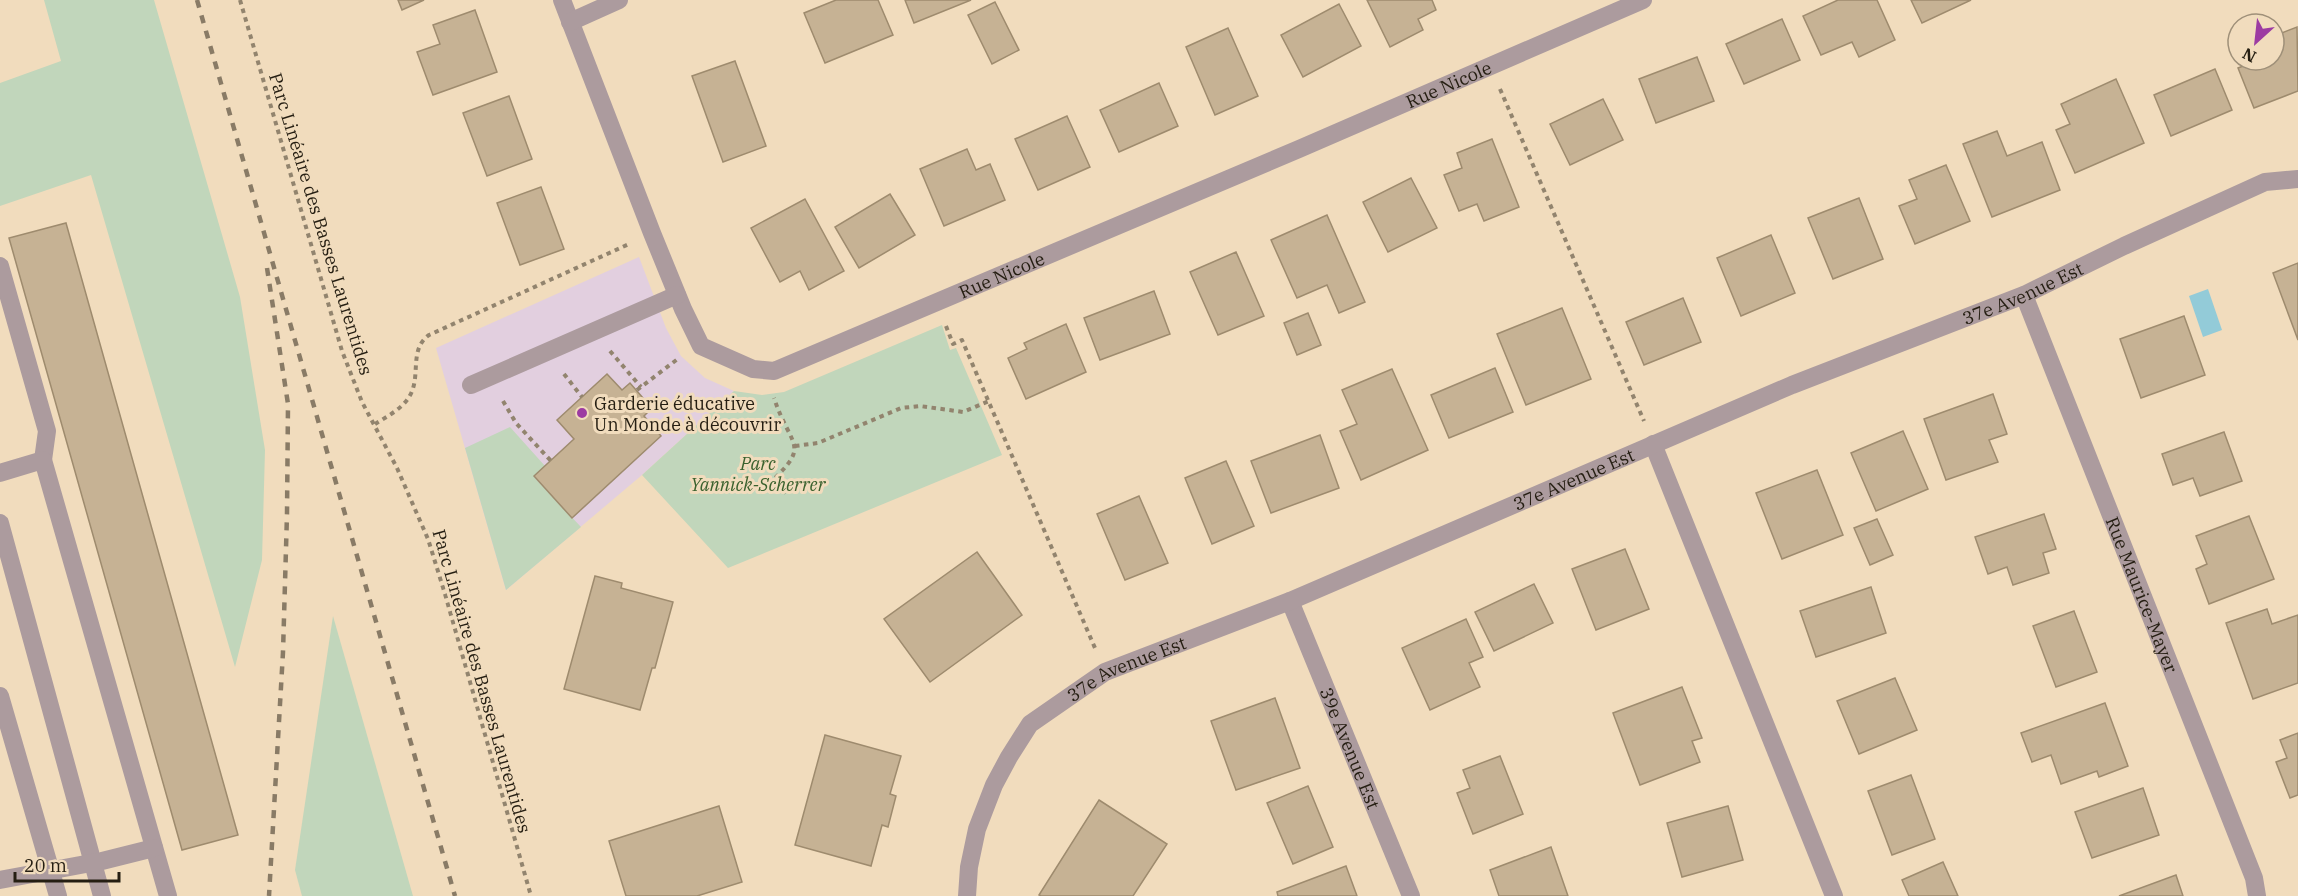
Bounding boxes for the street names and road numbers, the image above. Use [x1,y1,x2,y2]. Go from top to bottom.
street label: Rue Nicole [1402,56,1495,113]
street label: Parc Linéaire des Basses Laurentides [264,70,378,378]
street label: Rue Nicole [955,246,1048,303]
street label: 37e Avenue Est [1959,256,2087,329]
street label: 37e Avenue Est [1509,443,1638,515]
street label: Rue Maurice-Mayer [2101,513,2183,676]
street label: Parc Linéaire des Basses Laurentides [428,527,536,835]
street label: 37e Avenue Est [1062,631,1189,707]
street label: 39e Avenue Est [1315,684,1386,812]

